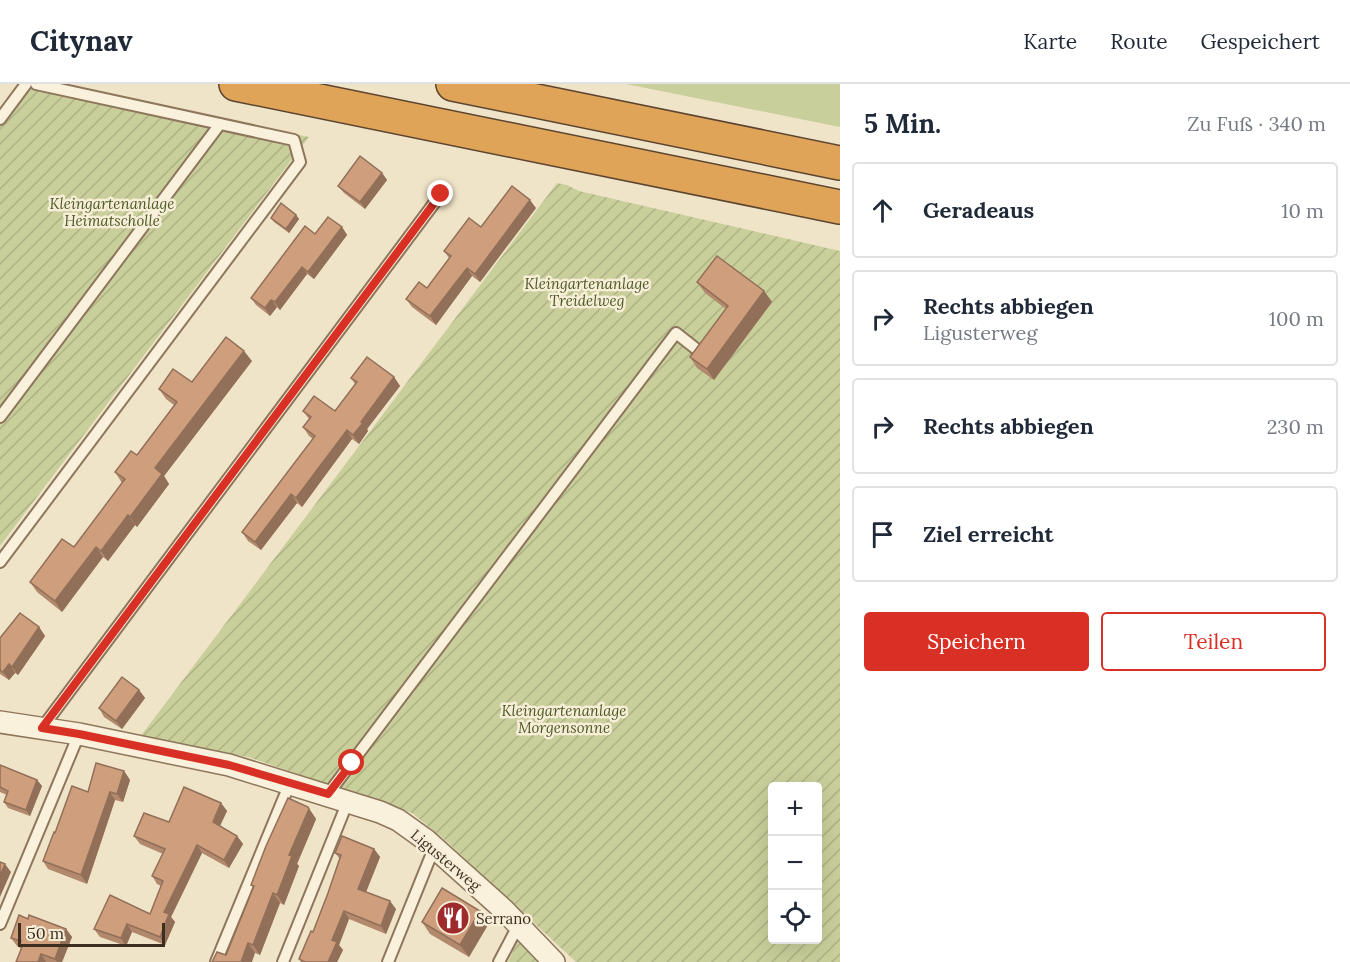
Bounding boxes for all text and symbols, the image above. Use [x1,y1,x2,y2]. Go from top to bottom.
text: Citynav [30,23,133,59]
text: Karte [1023,28,1077,55]
text: Route [1110,28,1168,55]
text: Gespeichert [1201,28,1320,55]
text: 5 Min. [864,107,941,140]
text: Zu Fuß · 340 m [1187,111,1326,136]
route end [427,180,453,206]
park label: Kleingartenanlage Heimatscholle [50,194,174,230]
icon: ahead [866,194,899,227]
text: Geradeaus [923,196,1034,224]
text: 10 m [1281,198,1324,223]
park label: Kleingartenanlage Treidelweg [525,274,649,310]
text: Rechts abbiegen [923,292,1094,320]
icon: right [866,302,899,335]
text: 100 m [1269,306,1324,331]
text: Ligusterweg [923,320,1038,345]
icon: right [866,410,899,443]
text: Rechts abbiegen [923,412,1094,440]
text: 230 m [1267,414,1324,439]
icon: arrive [866,518,899,551]
text: Ziel erreicht [923,520,1054,548]
button: Speichern [864,612,1089,671]
button: Teilen [1101,612,1326,671]
park label: Kleingartenanlage Morgensonne [502,701,626,737]
route start [338,749,364,775]
map controls [768,782,822,944]
button: + [768,782,822,836]
street label: Ligusterweg [407,825,486,895]
button: − [768,836,822,890]
button: locate [768,890,822,944]
restaurant icon: Serrano [435,900,471,936]
place label: Serrano [476,909,531,928]
scale bar [18,920,165,948]
text: 50 m [27,923,64,943]

